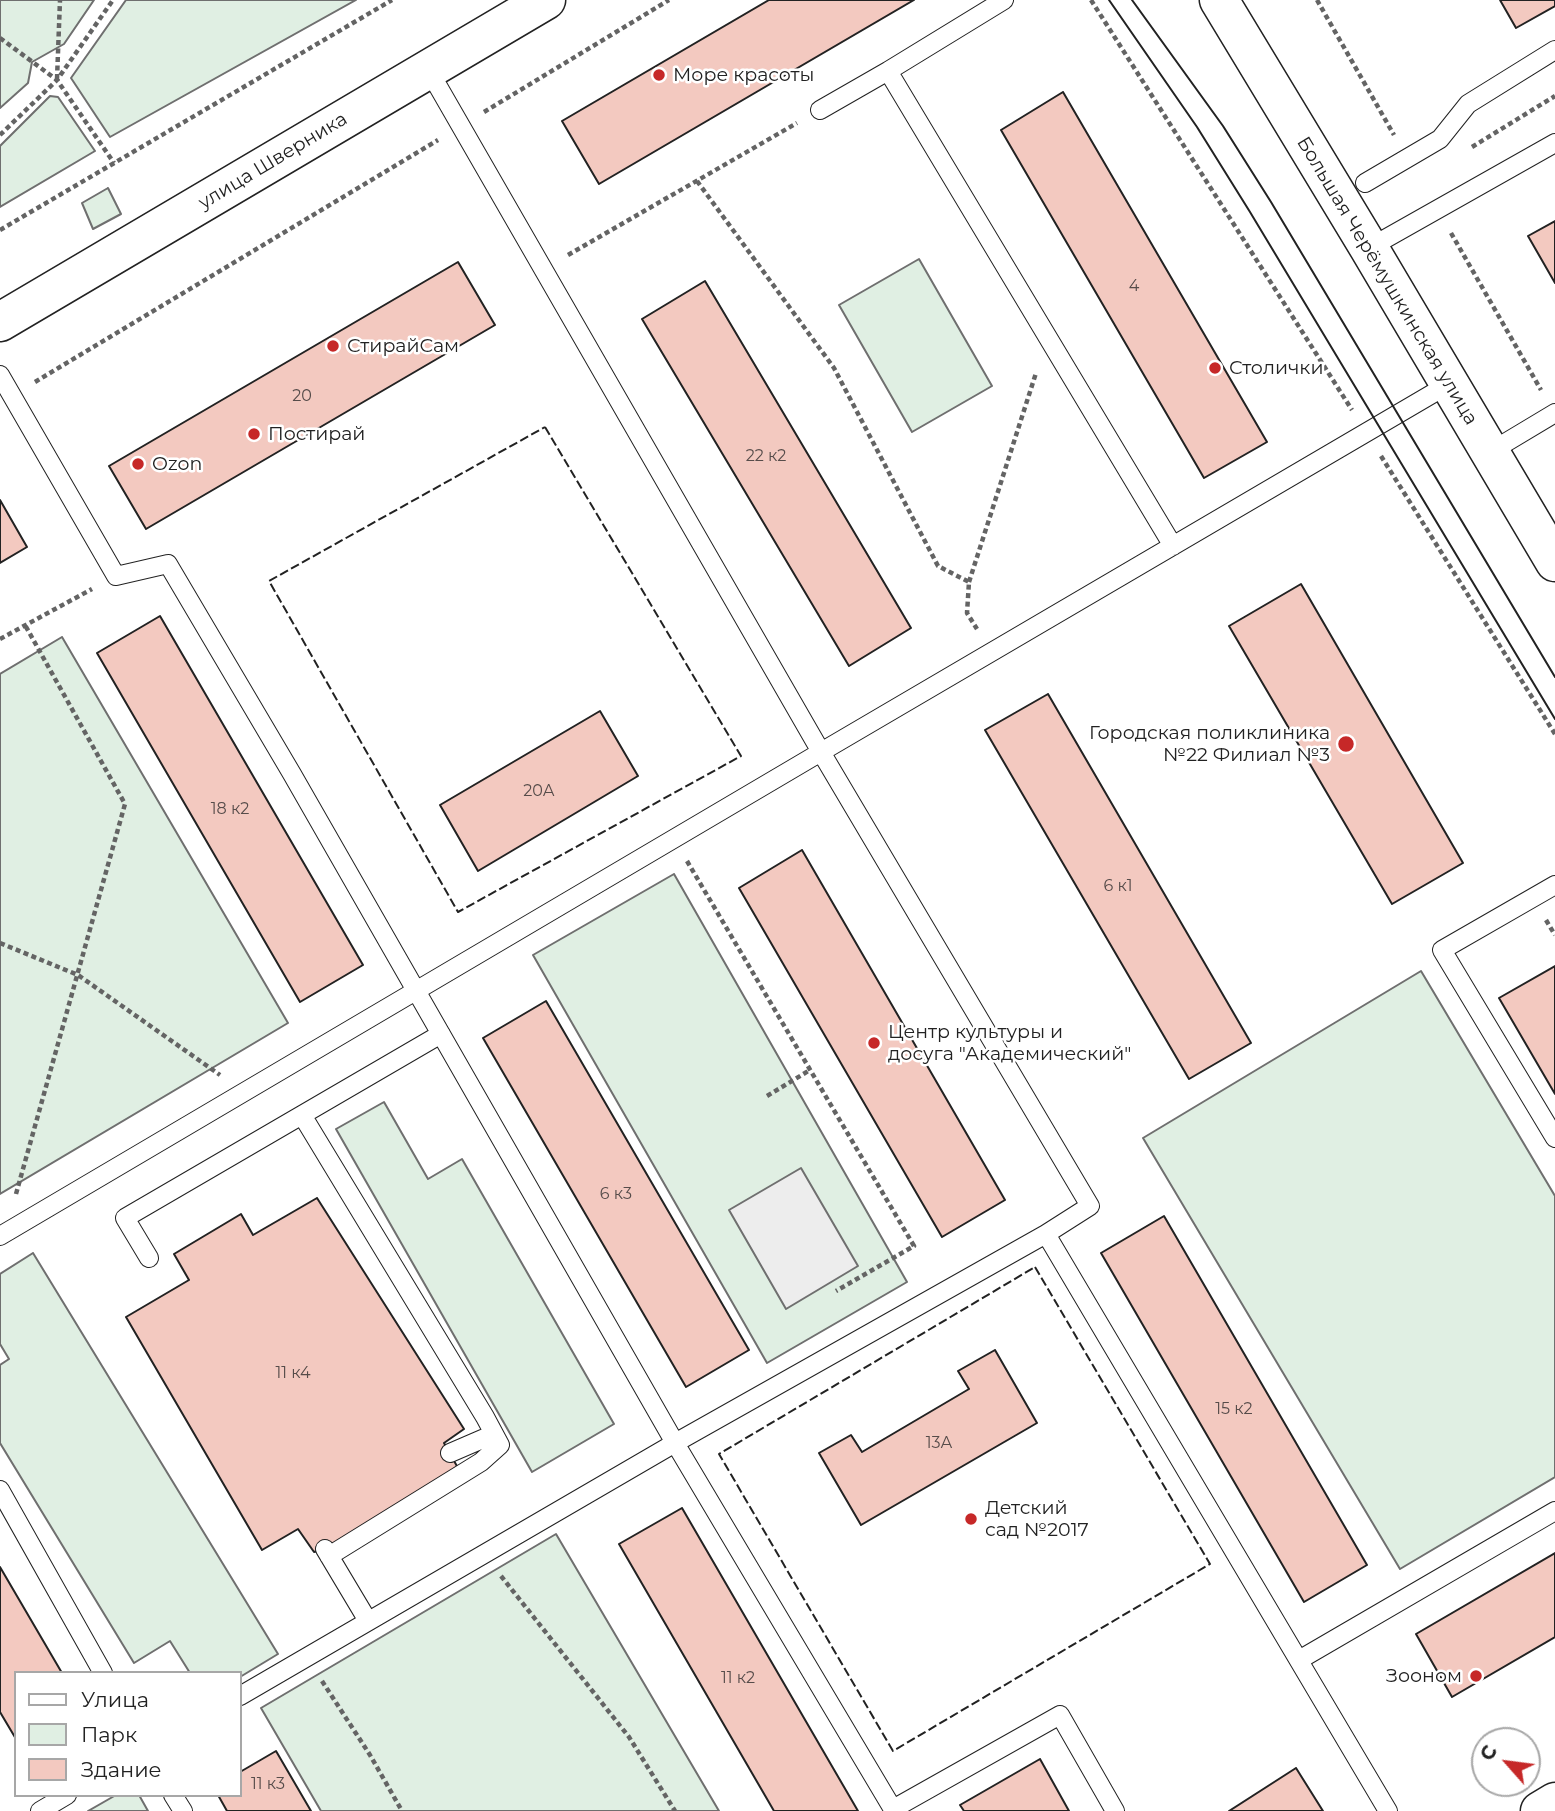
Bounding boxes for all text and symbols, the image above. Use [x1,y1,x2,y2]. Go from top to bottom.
place label: Море красоты [673,64,814,86]
marker: Море красоты [651,67,667,83]
street label: улица Шверника [195,108,351,214]
street label: Большая Черёмушкинская улица [1292,133,1482,429]
house number: 4 [1129,276,1139,296]
place label: СтирайСам [347,335,459,357]
marker: СтирайСам [325,338,341,354]
place label: Столички [1229,357,1323,379]
marker: Столички [1207,360,1223,376]
house number: 20 [292,386,312,406]
place label: Постирай [268,423,365,445]
marker: Постирай [246,426,262,442]
house number: 22 к2 [746,446,786,466]
place label: Ozon [152,453,202,475]
marker: Ozon [130,456,146,472]
place label: Городская поликлиника №22 Филиал №3 [1089,722,1330,766]
marker: Городская поликлиника №22 Филиал №3 [1336,734,1356,754]
house number: 20А [523,781,555,801]
house number: 18 к2 [211,799,249,819]
house number: 6 к1 [1103,876,1133,896]
place label: Центр культуры и досуга "Академический" [888,1021,1131,1065]
marker: Центр культуры и досуга "Академический" [866,1035,882,1051]
house number: 6 к3 [600,1184,632,1204]
house number: 11 к4 [275,1363,311,1383]
house number: 15 к2 [1215,1399,1253,1419]
house number: 13А [926,1433,952,1453]
place label: Детский сад №2017 [985,1497,1089,1541]
marker: Детский сад №2017 [963,1511,979,1527]
place label: Зооном [1386,1665,1462,1687]
house number: 11 к2 [721,1668,755,1688]
marker: Зооном [1468,1668,1484,1684]
legend [14,1671,242,1797]
text: Улица [81,1687,149,1712]
text: Парк [81,1722,137,1747]
north arrow [1471,1727,1541,1797]
text: С [1475,1741,1502,1764]
text: Здание [81,1757,162,1782]
house number: 11 к3 [251,1774,285,1794]

